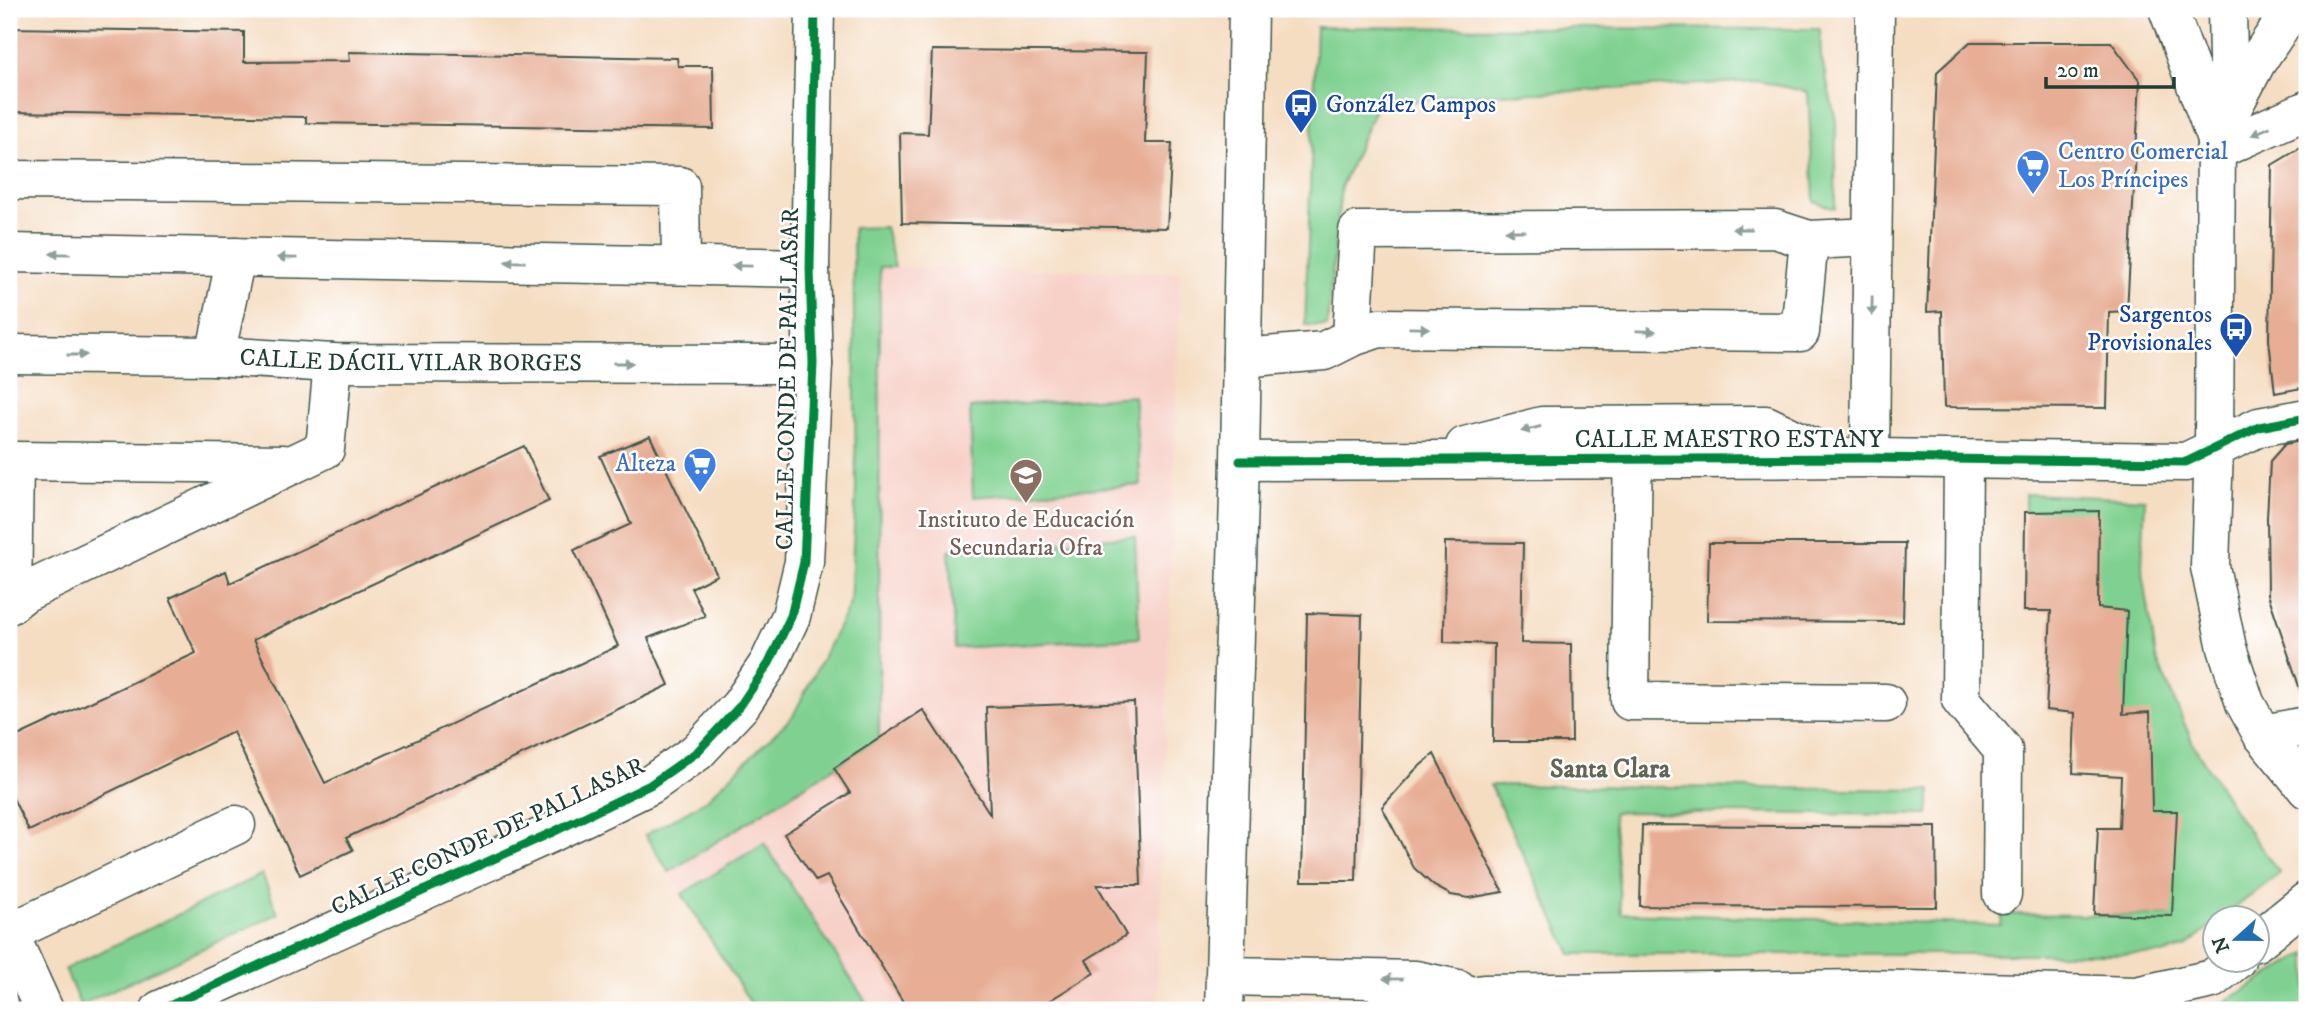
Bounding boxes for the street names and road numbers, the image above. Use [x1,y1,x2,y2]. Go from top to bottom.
street label: CALLE CONDE DE PALLASAR [770,207,806,550]
street label: CALLE DÁCIL VILAR BORGES [239,342,582,379]
street label: CALLE MAESTRO ESTANY [1575,425,1884,455]
street label: CALLE CONDE DE PALLASAR [326,751,650,923]

